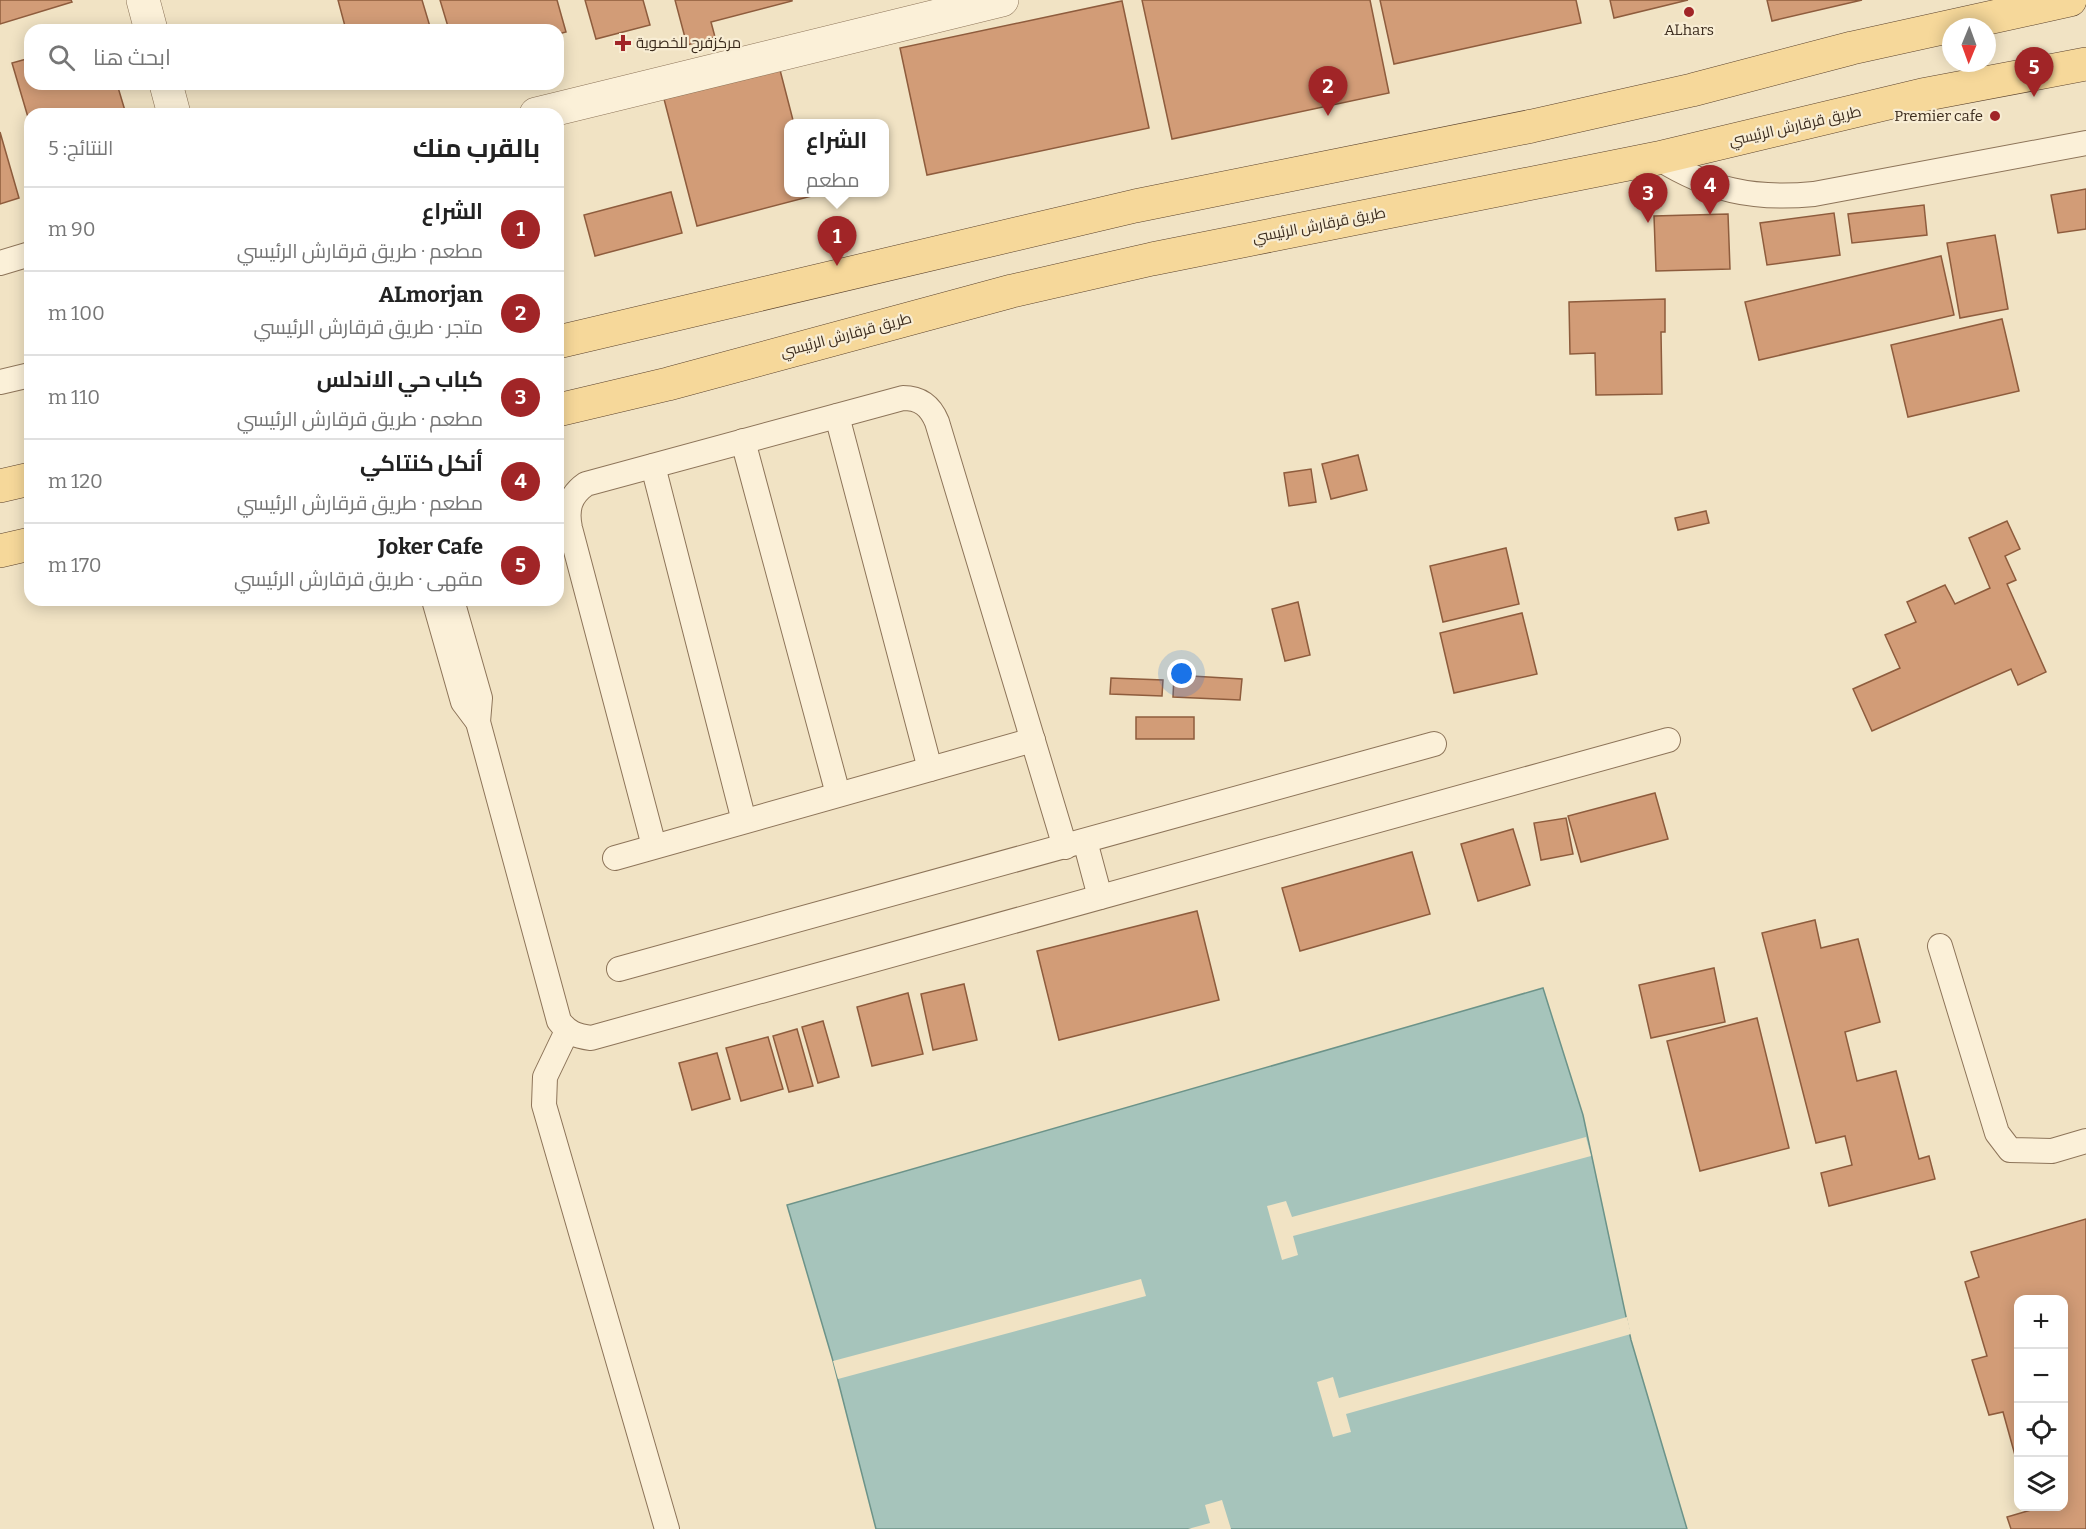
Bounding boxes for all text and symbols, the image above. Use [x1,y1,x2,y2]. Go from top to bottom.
marker: ALhars [1682,5,1696,19]
north arrow [1942,18,1996,72]
place label: ALhars [1664,21,1714,39]
search box [24,24,564,90]
marker: مركزفرح للخصوية [614,34,632,52]
place label: مركزفرح للخصوية [636,34,741,54]
icon: search [45,41,78,74]
text: ابحث هنا [93,44,171,71]
pin: 5 [2014,48,2054,97]
pin: 2 [1308,66,1348,116]
street label: طريق قرقارش الرئيسي [1727,102,1864,153]
place label: Premier cafe [1894,107,1983,125]
marker: Premier cafe [1988,109,2002,123]
popup [784,119,889,197]
text: الشراع [806,127,867,154]
text: بالقرب منك [413,133,540,164]
text: النتائج: 5 [48,136,113,160]
pin: 4 [1690,166,1730,215]
text: مطعم [806,168,860,192]
pin: 3 [1628,174,1668,223]
text: الشراع [422,198,483,225]
street label: طريق قرقارش الرئيسي [1251,203,1388,250]
pin: 1 [818,216,856,266]
text: 90 m [48,217,96,241]
text: 1 [516,217,525,241]
text: مطعم · طريق قرقارش الرئيسي [237,239,483,263]
text: ALmorjan [379,281,483,308]
text: 100 m [48,301,105,325]
text: 2 [515,301,526,325]
street label: طريق قرقارش الرئيسي [778,309,914,364]
text: متجر · طريق قرقارش الرئيسي [254,315,483,339]
text: كباب حي الاندلس [317,366,483,393]
text: 110 m [48,385,100,409]
text: 3 [515,385,526,409]
text: مطعم · طريق قرقارش الرئيسي [237,407,483,431]
text: أنكل كنتاكي [360,450,483,477]
text: 120 m [48,469,103,493]
text: 4 [514,469,527,493]
text: مطعم · طريق قرقارش الرئيسي [237,491,483,515]
text: Joker Cafe [378,533,483,560]
text: 170 m [48,553,102,577]
text: 5 [515,553,526,577]
text: مقهى · طريق قرقارش الرئيسي [234,567,483,591]
your location [1167,659,1196,688]
map controls [2014,1295,2068,1511]
button: + [2014,1295,2068,1349]
button: − [2014,1349,2068,1403]
button: locate [2014,1403,2068,1457]
button: layers [2014,1457,2068,1511]

